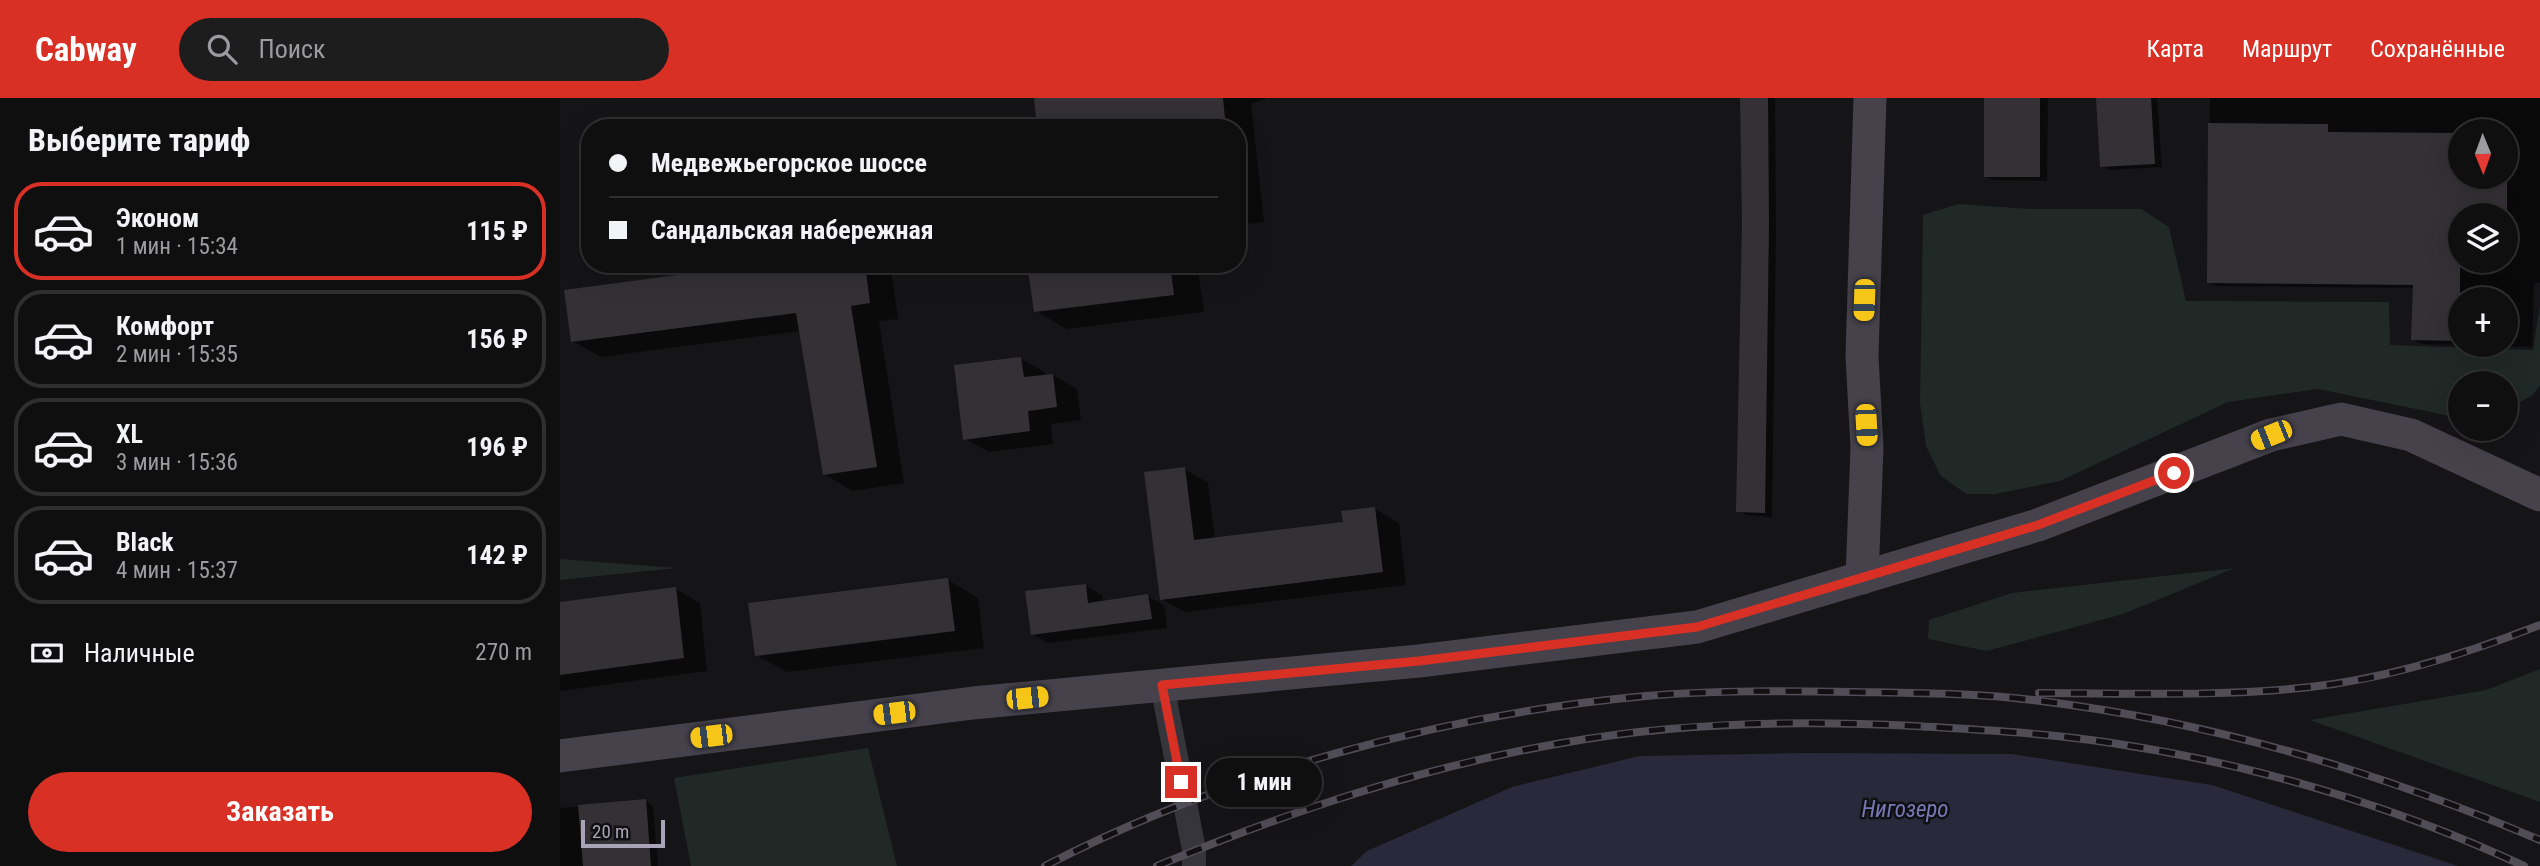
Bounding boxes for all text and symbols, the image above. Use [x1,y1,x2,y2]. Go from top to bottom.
search box [179,18,669,81]
text: Cabway [35,30,137,69]
icon: search [203,30,241,68]
text: Поиск [259,34,326,64]
text: Карта [2147,35,2204,63]
text: Маршрут [2242,35,2332,63]
text: Сохранённые [2370,35,2505,63]
north arrow [2448,119,2518,189]
map controls [2448,119,2518,441]
text: Выберите тариф [28,121,250,159]
text: Медвежьегорское шоссе [651,148,927,178]
icon: car [32,200,95,263]
text: Эконом [116,203,199,233]
button: layers [2448,203,2518,273]
text: Сандальская набережная [651,215,934,245]
text: 115 ₽ [466,216,528,246]
text: 1 мин · 15:34 [116,233,238,260]
car [1853,279,1876,321]
button: + [2448,287,2518,357]
icon: car [32,308,95,371]
text: Комфорт [116,311,214,341]
text: 156 ₽ [466,324,528,354]
text: 2 мин · 15:35 [116,341,238,368]
button: − [2448,371,2518,441]
car [1855,403,1878,447]
icon: car [32,416,95,479]
car [2248,417,2295,453]
text: XL [116,419,143,449]
text: 196 ₽ [466,432,528,462]
text: 3 мин · 15:36 [116,449,238,476]
route start [2158,457,2190,489]
icon: car [32,524,95,587]
text: Black [116,527,174,557]
text: 142 ₽ [466,540,528,570]
text: 4 мин · 15:37 [116,557,238,584]
icon: cash [28,634,66,672]
text: Наличные [84,638,195,668]
text: 270 m [475,639,532,666]
car [1006,685,1049,711]
car [872,700,917,726]
car [689,723,734,749]
callout: 1 мин [1206,758,1321,806]
route end [1165,766,1197,798]
text: 1 мин [1236,769,1292,796]
button: Заказать [28,772,532,852]
water label: Нигозеро [1861,796,1949,823]
scale bar [581,817,665,849]
text: 20 m [592,820,629,843]

